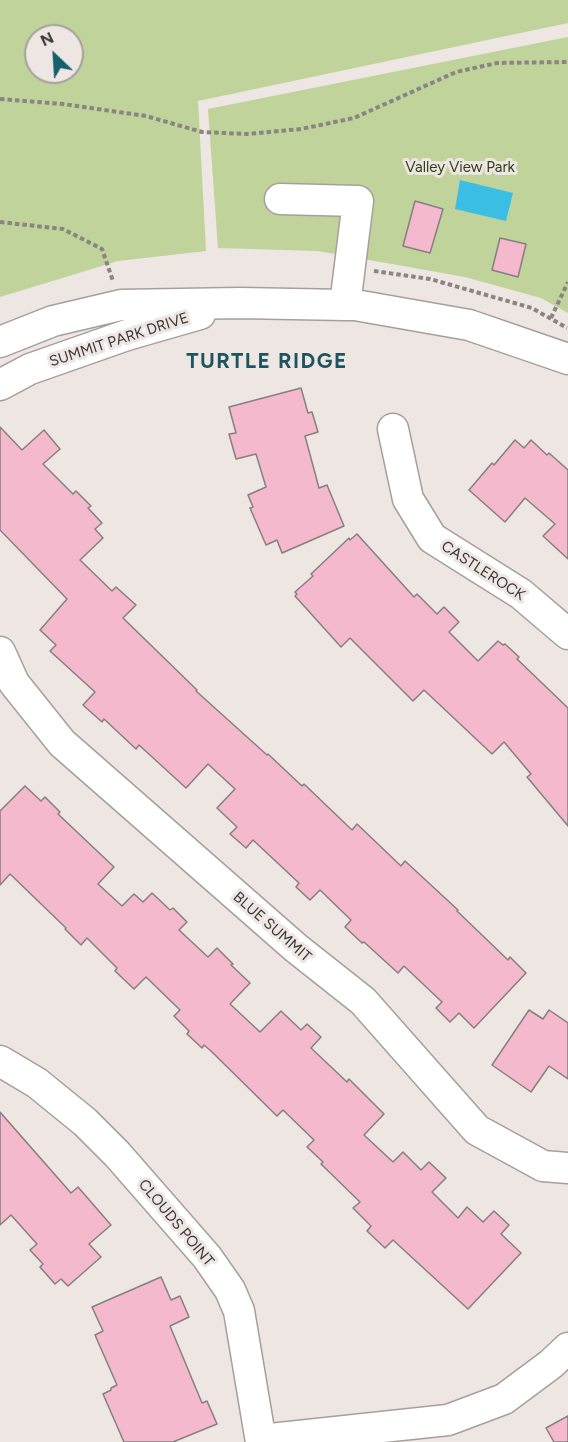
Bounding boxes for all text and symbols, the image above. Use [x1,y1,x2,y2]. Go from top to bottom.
north arrow [24,24,84,84]
text: N [37,28,57,50]
park label: Valley View Park [405,159,515,177]
street label: SUMMIT PARK DRIVE [47,309,191,371]
district label: TURTLE RIDGE [186,349,348,375]
street label: CASTLEROCK [438,537,528,605]
street label: BLUE SUMMIT [229,888,315,966]
street label: CLOUDS POINT [134,1176,218,1270]

